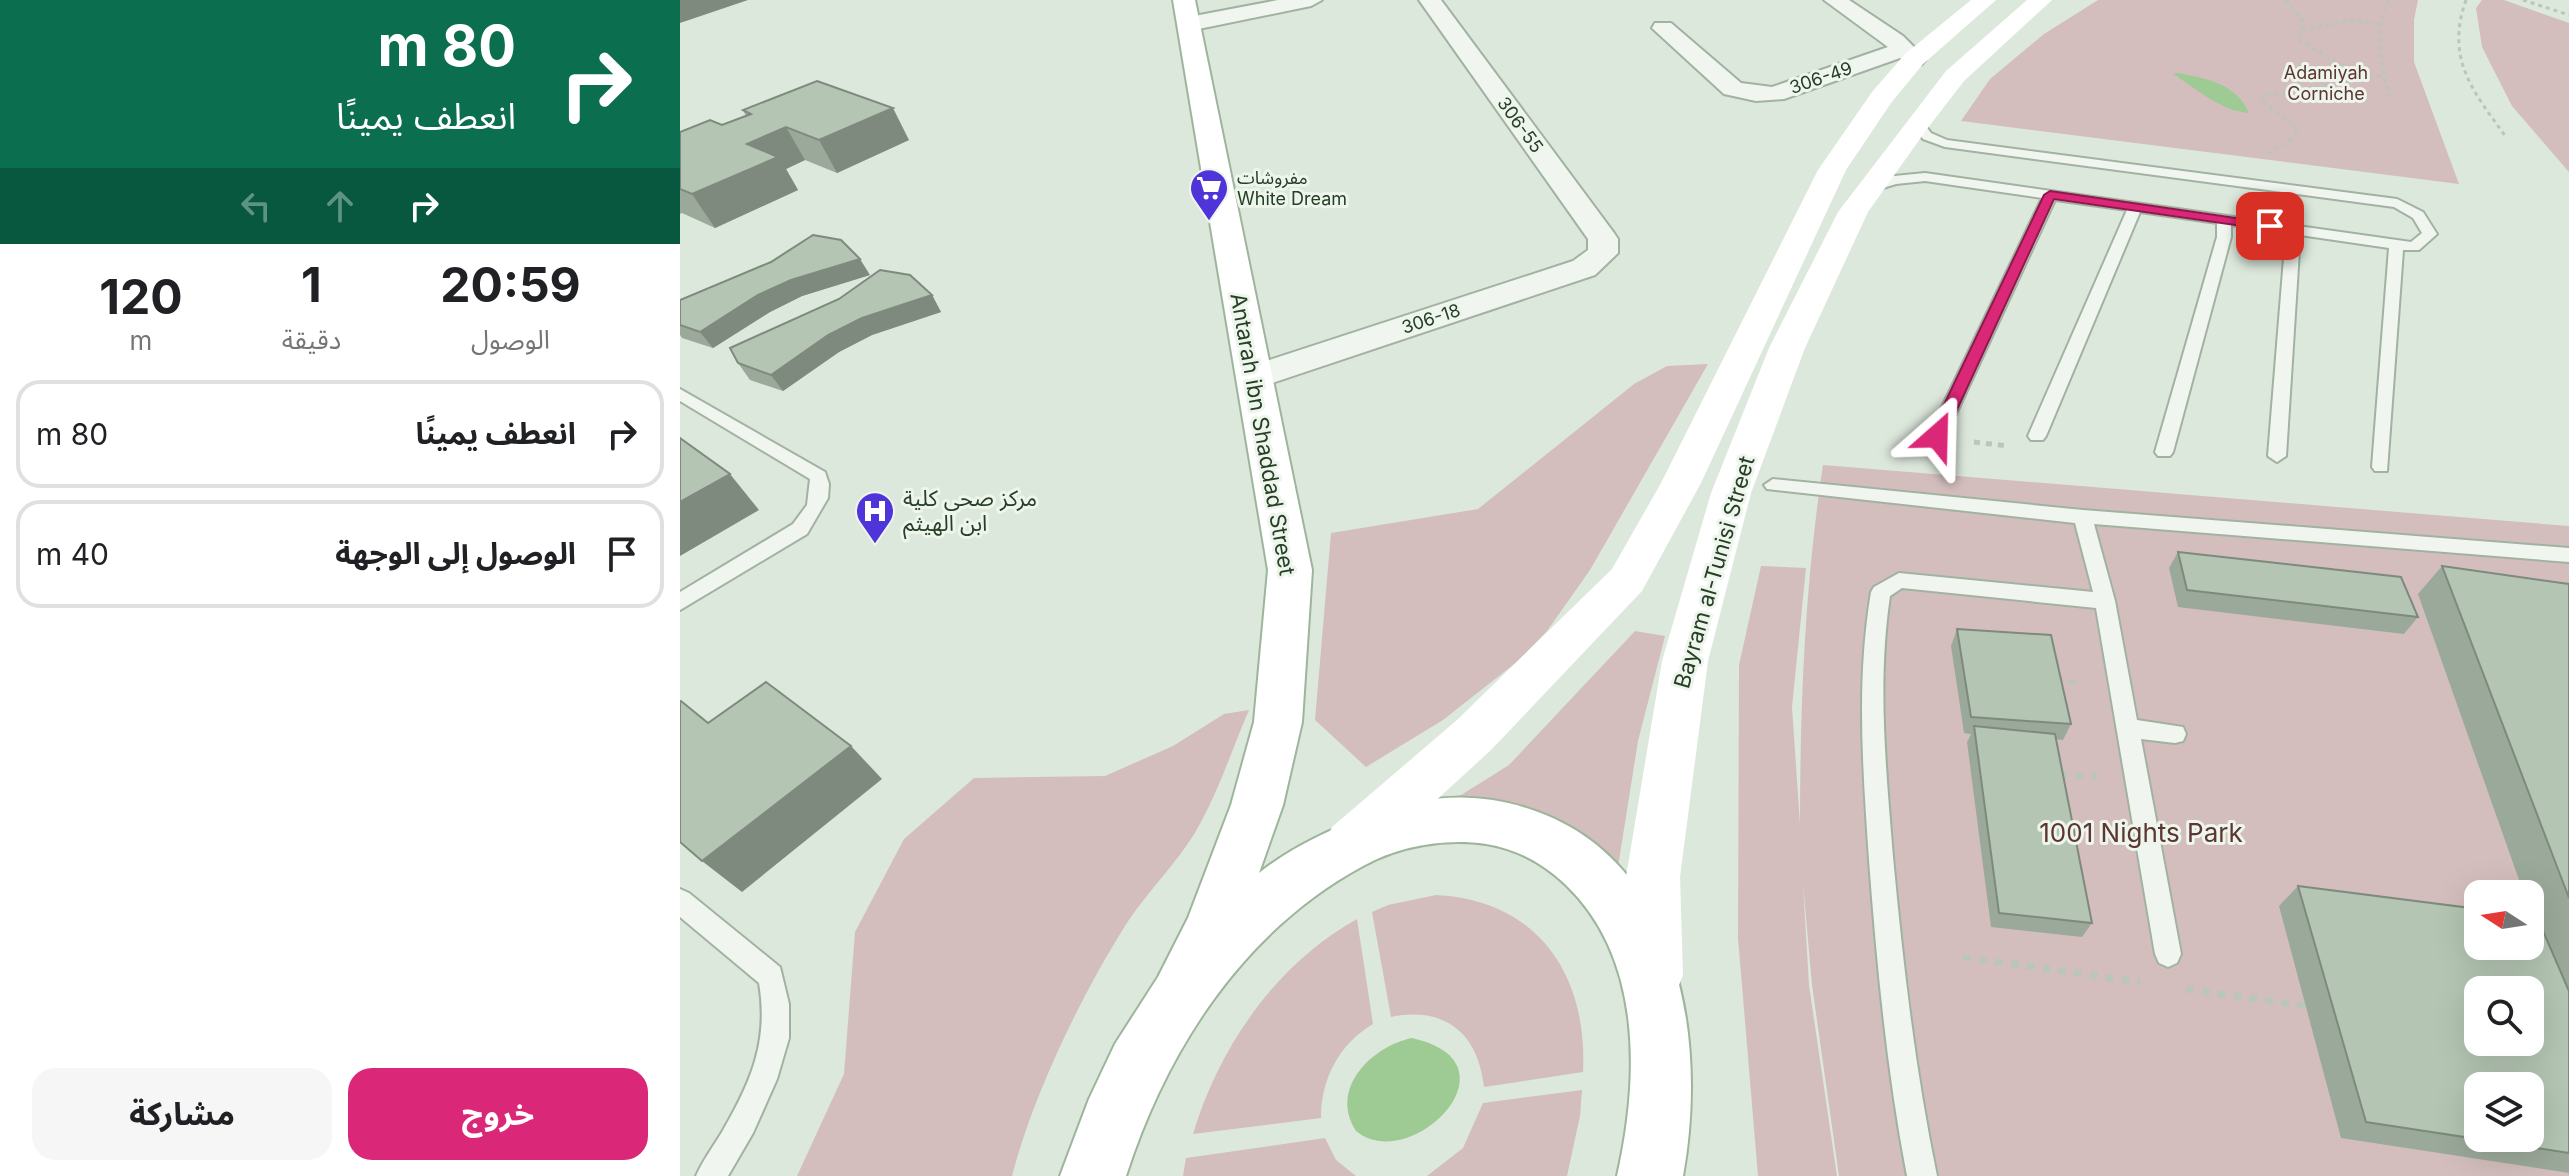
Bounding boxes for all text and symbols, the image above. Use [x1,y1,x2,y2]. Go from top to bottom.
text: 80 m [377,12,516,80]
icon: right [544,32,648,136]
street label: 306-49 [1787,57,1855,98]
park label: Adamiyah Corniche [2284,62,2368,104]
street label: 306-55 [1493,93,1548,157]
text: انعطف يمينًا [336,94,516,138]
supermarket icon: مفروشات White Dream [1188,167,1230,222]
place label: مفروشات White Dream [1237,167,1347,209]
icon: left [234,184,278,228]
icon: ahead [318,184,362,228]
icon: right [402,184,446,228]
pin [2236,192,2304,260]
icon: arrive [2248,204,2292,248]
text: 1 [301,255,322,314]
text: 20:59 [440,255,581,314]
text: 120 [99,267,183,326]
street label: Antarah ibn Shaddad Street [1225,291,1301,577]
street label: 306-18 [1399,299,1463,338]
text: دقيقة [282,324,341,355]
text: الوصول [471,324,550,355]
text: m [130,325,152,356]
position arrow [1895,394,1979,478]
icon: right [600,412,644,456]
text: انعطف يمينًا [416,415,576,451]
text: 80 m [36,416,108,452]
street label: Bayram al-Tunisi Street [1668,453,1760,691]
place label: مركز صحي كلية ابن الهيثم [903,485,1037,540]
hospital icon: مركز صحي كلية ابن الهيثم [854,490,896,545]
icon: arrive [600,532,644,576]
text: الوصول إلى الوجهة [335,535,576,571]
text: 40 m [36,536,109,572]
park label: 1001 Nights Park [2039,817,2243,848]
north arrow [2464,880,2544,960]
map controls [2464,880,2544,1152]
button: search [2464,976,2544,1056]
button: مشاركة [32,1068,332,1160]
button: خروج [348,1068,648,1160]
button: layers [2464,1072,2544,1152]

